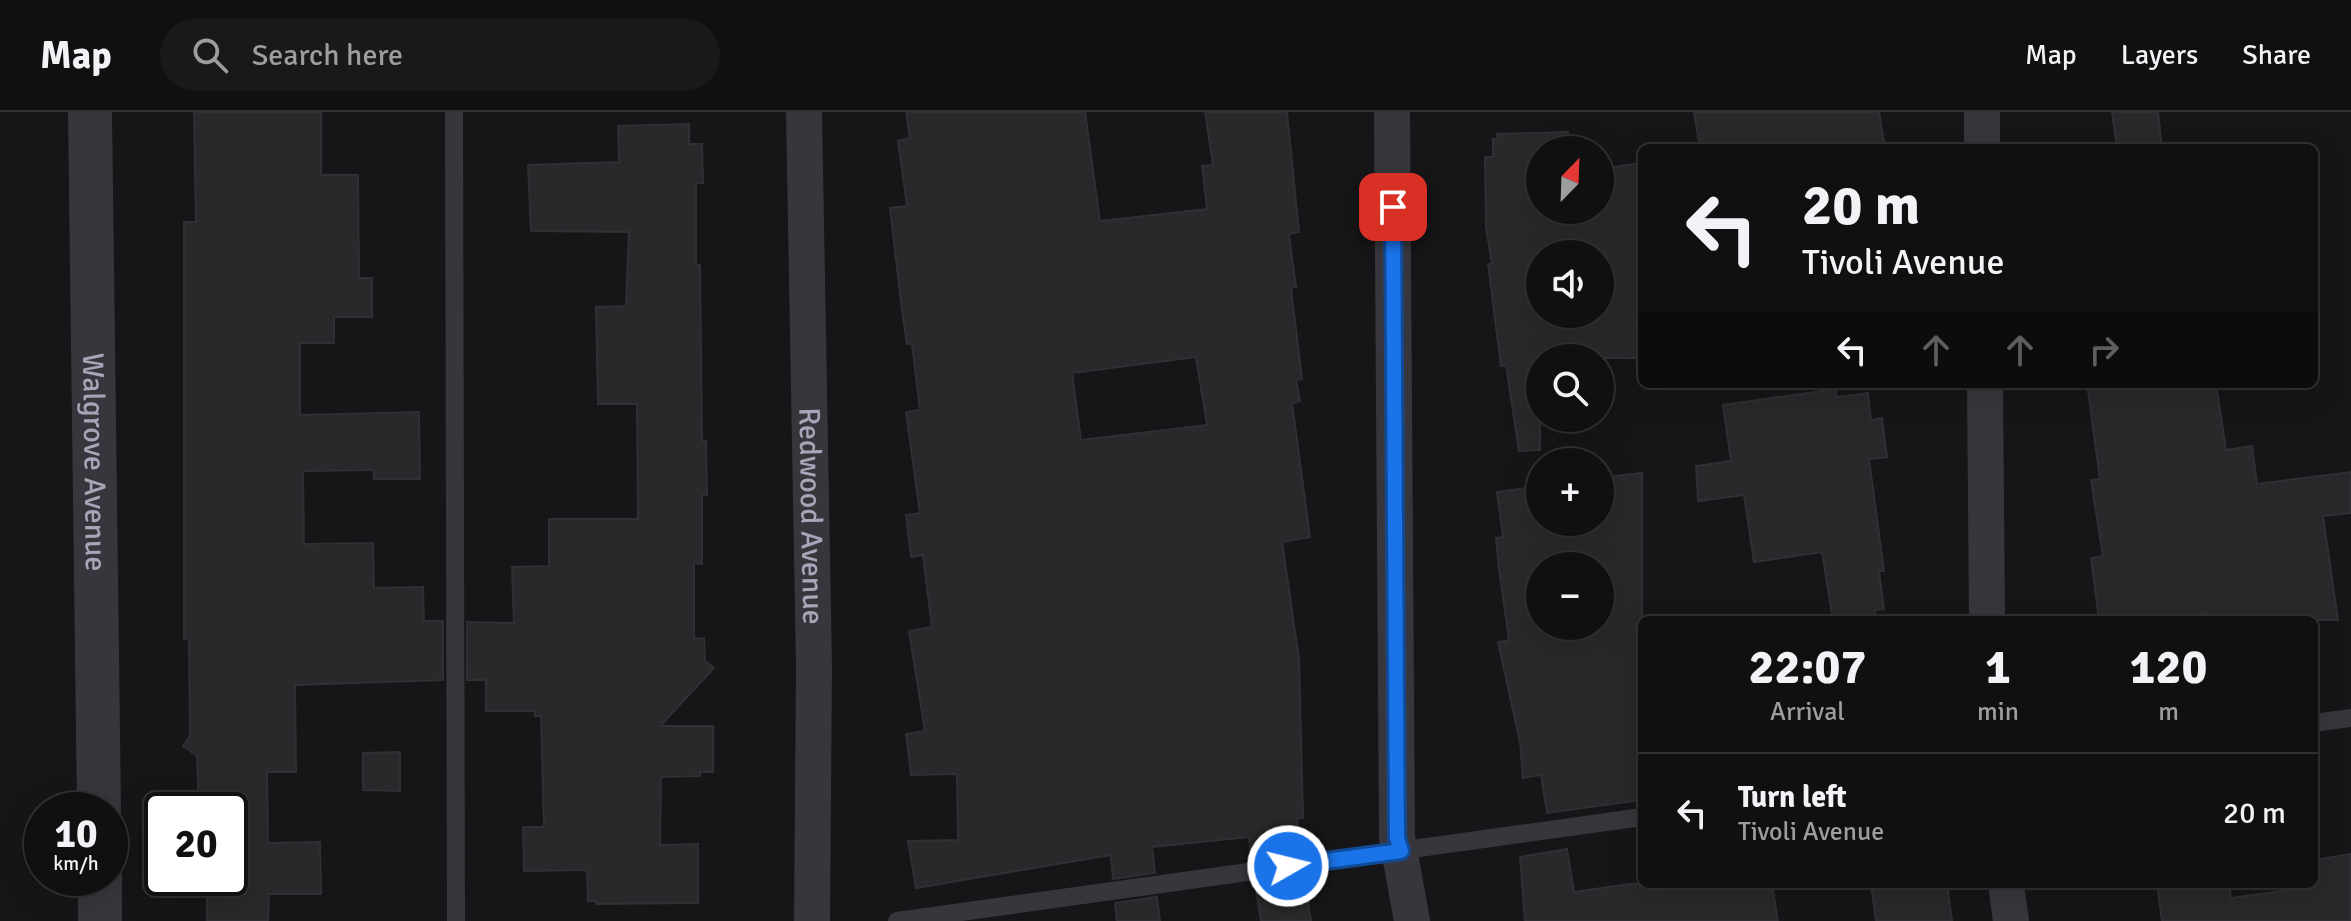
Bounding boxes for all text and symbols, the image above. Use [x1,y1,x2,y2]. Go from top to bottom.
search box [160,19,720,91]
text: Map [40,32,112,79]
icon: search [188,33,232,77]
text: Search here [252,37,403,74]
text: Map [2025,38,2077,72]
text: Layers [2121,38,2198,72]
text: Share [2242,38,2311,72]
north arrow [1526,136,1614,224]
map controls [1526,136,1614,640]
text: 20 m [1802,171,1920,240]
pin [1359,173,1427,241]
icon: left [1670,176,1774,280]
icon: arrive [1371,185,1415,229]
button: sound [1526,240,1614,328]
text: Tivoli Avenue [1802,240,2004,285]
icon: left [1830,328,1874,372]
icon: ahead [1914,328,1958,372]
icon: ahead [1998,328,2042,372]
icon: right [2082,328,2126,372]
button: search [1526,344,1614,432]
street label: Walgrove Avenue [74,352,114,572]
street label: Redwood Avenue [790,407,831,625]
button: + [1526,448,1614,536]
button: − [1526,552,1614,640]
text: 22:07 [1749,638,1866,697]
text: 1 [1985,638,2011,697]
text: 120 [2130,638,2207,697]
text: Arrival [1770,696,1845,728]
text: min [1977,696,2019,728]
text: m [2158,696,2179,728]
text: Turn left [1738,779,1847,816]
icon: left [1670,791,1714,835]
speed limit sign: 20 [144,792,248,896]
text: 20 m [2223,795,2286,832]
text: 10 [54,809,98,859]
text: Tivoli Avenue [1738,816,1884,848]
position arrow [1246,824,1330,908]
text: km/h [53,851,99,876]

